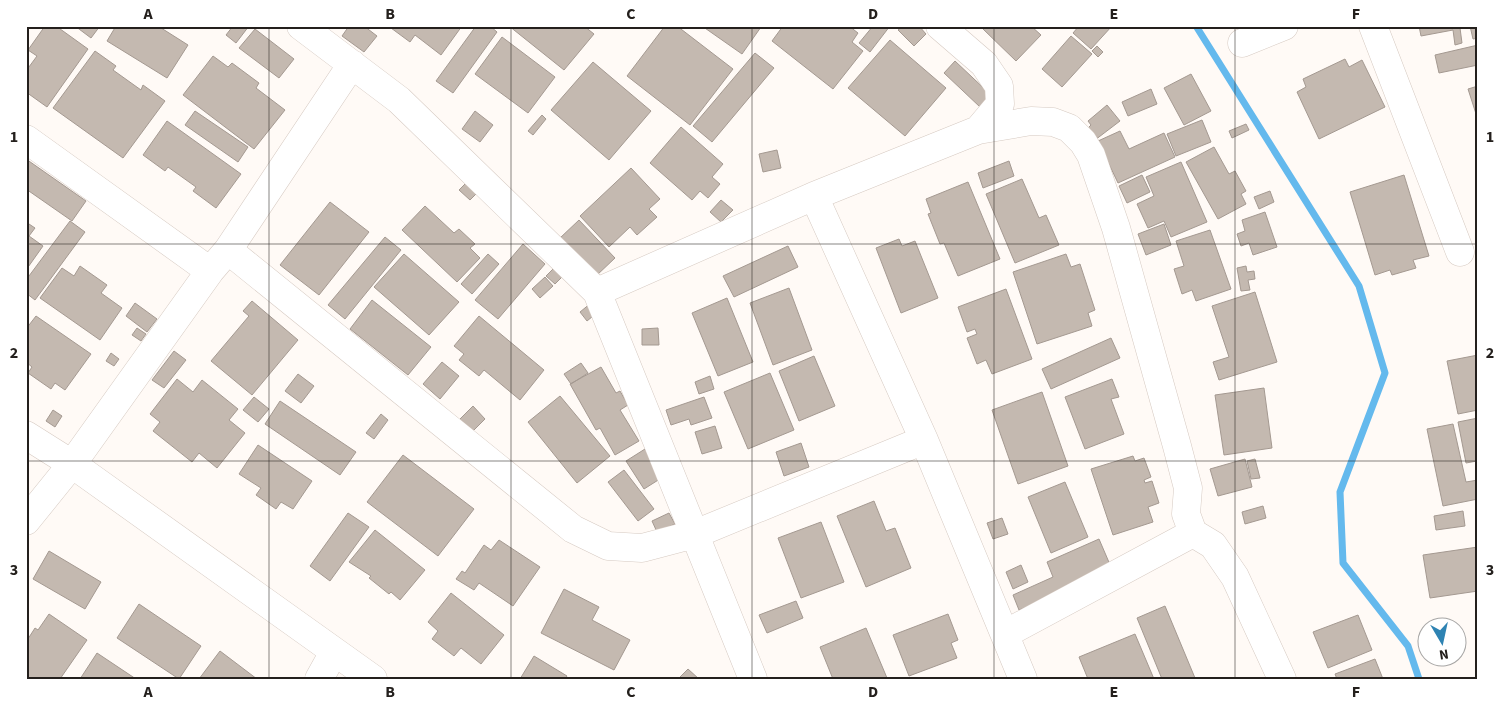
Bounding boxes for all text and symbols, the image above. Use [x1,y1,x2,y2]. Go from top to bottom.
text: A [142,3,153,25]
text: B [385,3,395,25]
text: C [626,3,636,25]
text: D [868,3,878,25]
text: E [1110,3,1118,25]
text: F [1352,3,1360,25]
text: 1 [10,126,18,148]
text: 1 [1486,126,1494,148]
text: 2 [10,342,18,364]
text: 2 [1486,342,1494,364]
text: 3 [10,559,18,581]
text: 3 [1486,559,1494,581]
north arrow [1416,618,1466,668]
text: N [1438,643,1450,664]
text: A [142,681,153,703]
text: B [385,681,395,703]
text: C [626,681,636,703]
text: D [868,681,878,703]
text: E [1110,681,1118,703]
text: F [1352,681,1360,703]

